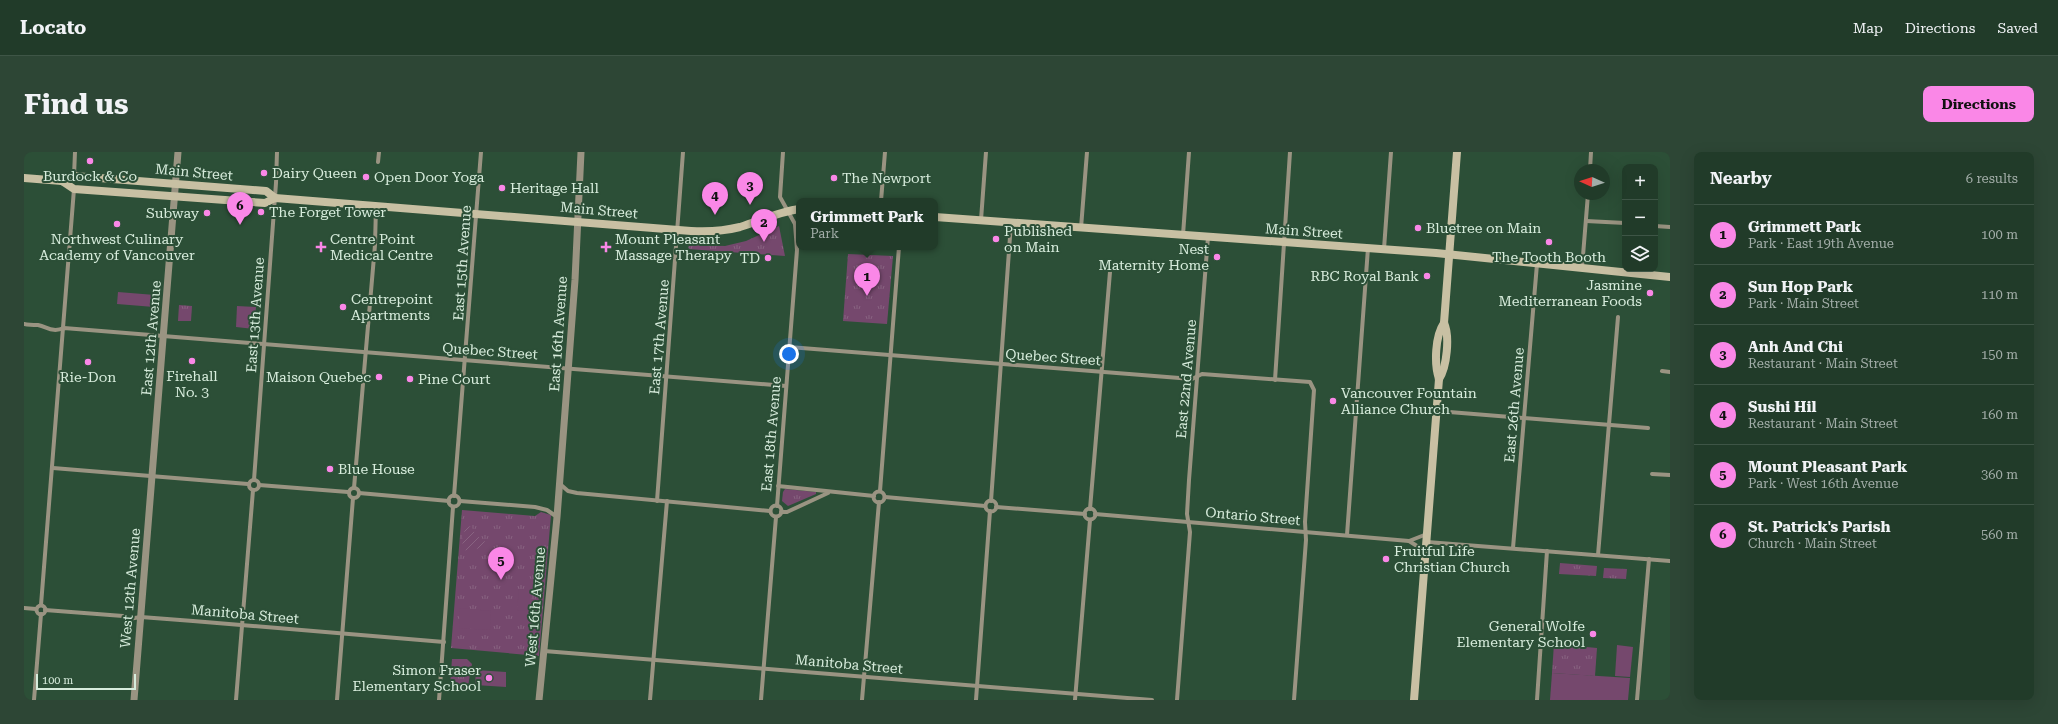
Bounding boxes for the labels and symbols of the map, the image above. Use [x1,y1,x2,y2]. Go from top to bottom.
marker: Burdock & Co [85,156,95,166]
street label: Main Street [154,161,234,183]
north arrow [1574,164,1610,200]
place label: Dairy Queen [272,165,357,181]
place label: Burdock & Co [43,168,137,184]
marker: Dairy Queen [259,168,269,178]
place label: Open Door Yoga [374,169,485,185]
place label: The Newport [842,170,931,186]
marker: Open Door Yoga [361,172,371,182]
pin: 3 [737,172,763,205]
marker: The Newport [829,173,839,183]
place label: Heritage Hall [510,180,599,196]
pin: 4 [702,182,728,215]
marker: Heritage Hall [497,183,507,193]
pin: 6 [227,192,253,225]
street label: Main Street [559,199,639,221]
place label: The Forget Tower [269,204,386,220]
street label: East 15th Avenue [450,204,474,321]
place label: Subway [146,205,200,221]
marker: The Forget Tower [256,207,266,217]
marker: Subway [202,208,212,218]
pin: 2 [751,209,777,242]
marker: Northwest Culinary Academy of Vancouver [112,219,122,229]
street label: Main Street [1265,220,1343,242]
place label: Bluetree on Main [1426,220,1541,236]
place label: Published on Main [1004,223,1072,255]
marker: Bluetree on Main [1413,223,1423,233]
place label: Northwest Culinary Academy of Vancouver [39,231,195,263]
place label: Centre Point Medical Centre [330,231,433,263]
place label: Mount Pleasant Massage Therapy [615,231,733,263]
marker: Published on Main [991,234,1001,244]
marker: The Tooth Booth [1544,237,1554,247]
marker: Centre Point Medical Centre [315,241,327,253]
marker: Mount Pleasant Massage Therapy [600,241,612,253]
place label: Nest Maternity Home [1099,241,1209,273]
place label: The Tooth Booth [1492,249,1606,265]
place label: TD [740,250,760,266]
marker: Nest Maternity Home [1212,252,1222,262]
marker: TD [763,253,773,263]
street label: East 13th Avenue [243,256,267,373]
pin: 1 [854,263,880,296]
place label: RBC Royal Bank [1310,268,1419,284]
marker: RBC Royal Bank [1422,271,1432,281]
street label: East 16th Avenue [546,275,570,392]
place label: Jasmine Mediterranean Foods [1498,277,1642,309]
street label: East 17th Avenue [646,278,672,395]
street label: East 12th Avenue [138,279,164,396]
marker: Jasmine Mediterranean Foods [1645,288,1655,298]
place label: Centrepoint Apartments [351,291,433,323]
marker: Centrepoint Apartments [338,302,348,312]
street label: East 22nd Avenue [1173,318,1199,439]
street label: Quebec Street [442,340,538,362]
your location [779,344,799,364]
street label: Quebec Street [1005,346,1101,368]
street label: East 26th Avenue [1501,346,1527,463]
marker: Firehall No. 3 [187,356,197,366]
marker: Rie-Don [83,357,93,367]
place label: Firehall No. 3 [166,368,218,400]
place label: Rie-Don [60,369,116,385]
place label: Maison Quebec [266,369,371,385]
place label: Pine Court [418,371,490,387]
marker: Maison Quebec [374,372,384,382]
marker: Pine Court [405,374,415,384]
street label: East 18th Avenue [758,375,784,492]
place label: Vancouver Fountain Alliance Church [1341,385,1477,417]
marker: Vancouver Fountain Alliance Church [1328,396,1338,406]
place label: Blue House [338,461,415,477]
marker: Blue House [325,464,335,474]
street label: Ontario Street [1205,504,1301,528]
street label: West 12th Avenue [117,527,143,649]
place label: Fruitful Life Christian Church [1394,543,1510,575]
street label: West 16th Avenue [522,546,548,668]
pin: 5 [488,547,514,580]
marker: Fruitful Life Christian Church [1381,554,1391,564]
street label: Manitoba Street [190,601,300,627]
place label: General Wolfe Elementary School [1457,618,1586,650]
marker: General Wolfe Elementary School [1588,629,1598,639]
street label: Manitoba Street [794,651,904,677]
place label: Simon Fraser Elementary School [353,662,482,694]
scale bar [36,672,136,691]
marker: Simon Fraser Elementary School [484,673,494,683]

